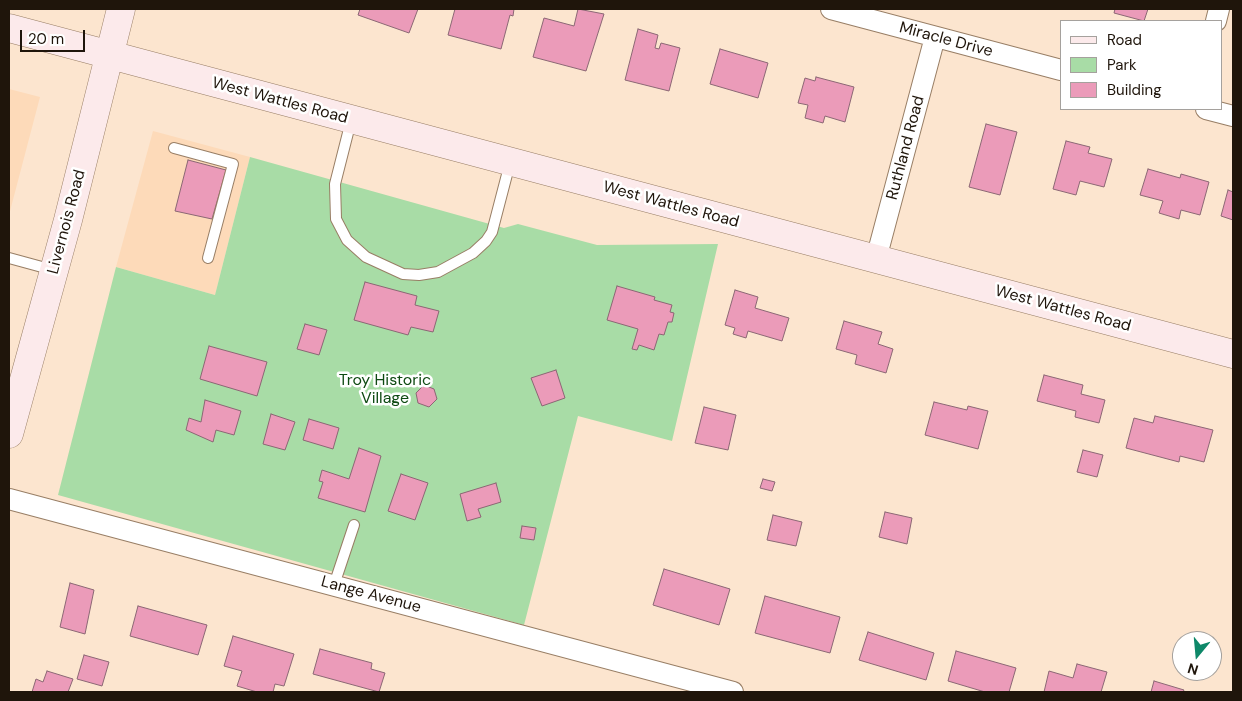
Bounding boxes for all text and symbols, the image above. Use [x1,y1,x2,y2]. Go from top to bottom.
street label: Miracle Drive [897,18,995,62]
scale bar [22,20,88,52]
legend [1060,20,1222,110]
text: 20 m [28,29,64,49]
text: Road [1107,30,1142,50]
text: Park [1107,55,1137,75]
street label: West Wattles Road [210,74,350,128]
text: Building [1107,80,1162,100]
street label: Ruthland Road [883,94,929,202]
street label: Livernois Road [44,168,90,276]
street label: West Wattles Road [601,178,741,232]
street label: West Wattles Road [993,282,1133,336]
park label: Troy Historic Village [339,371,431,409]
street label: Lange Avenue [319,572,423,618]
north arrow [1172,631,1222,681]
text: N [1185,659,1200,679]

